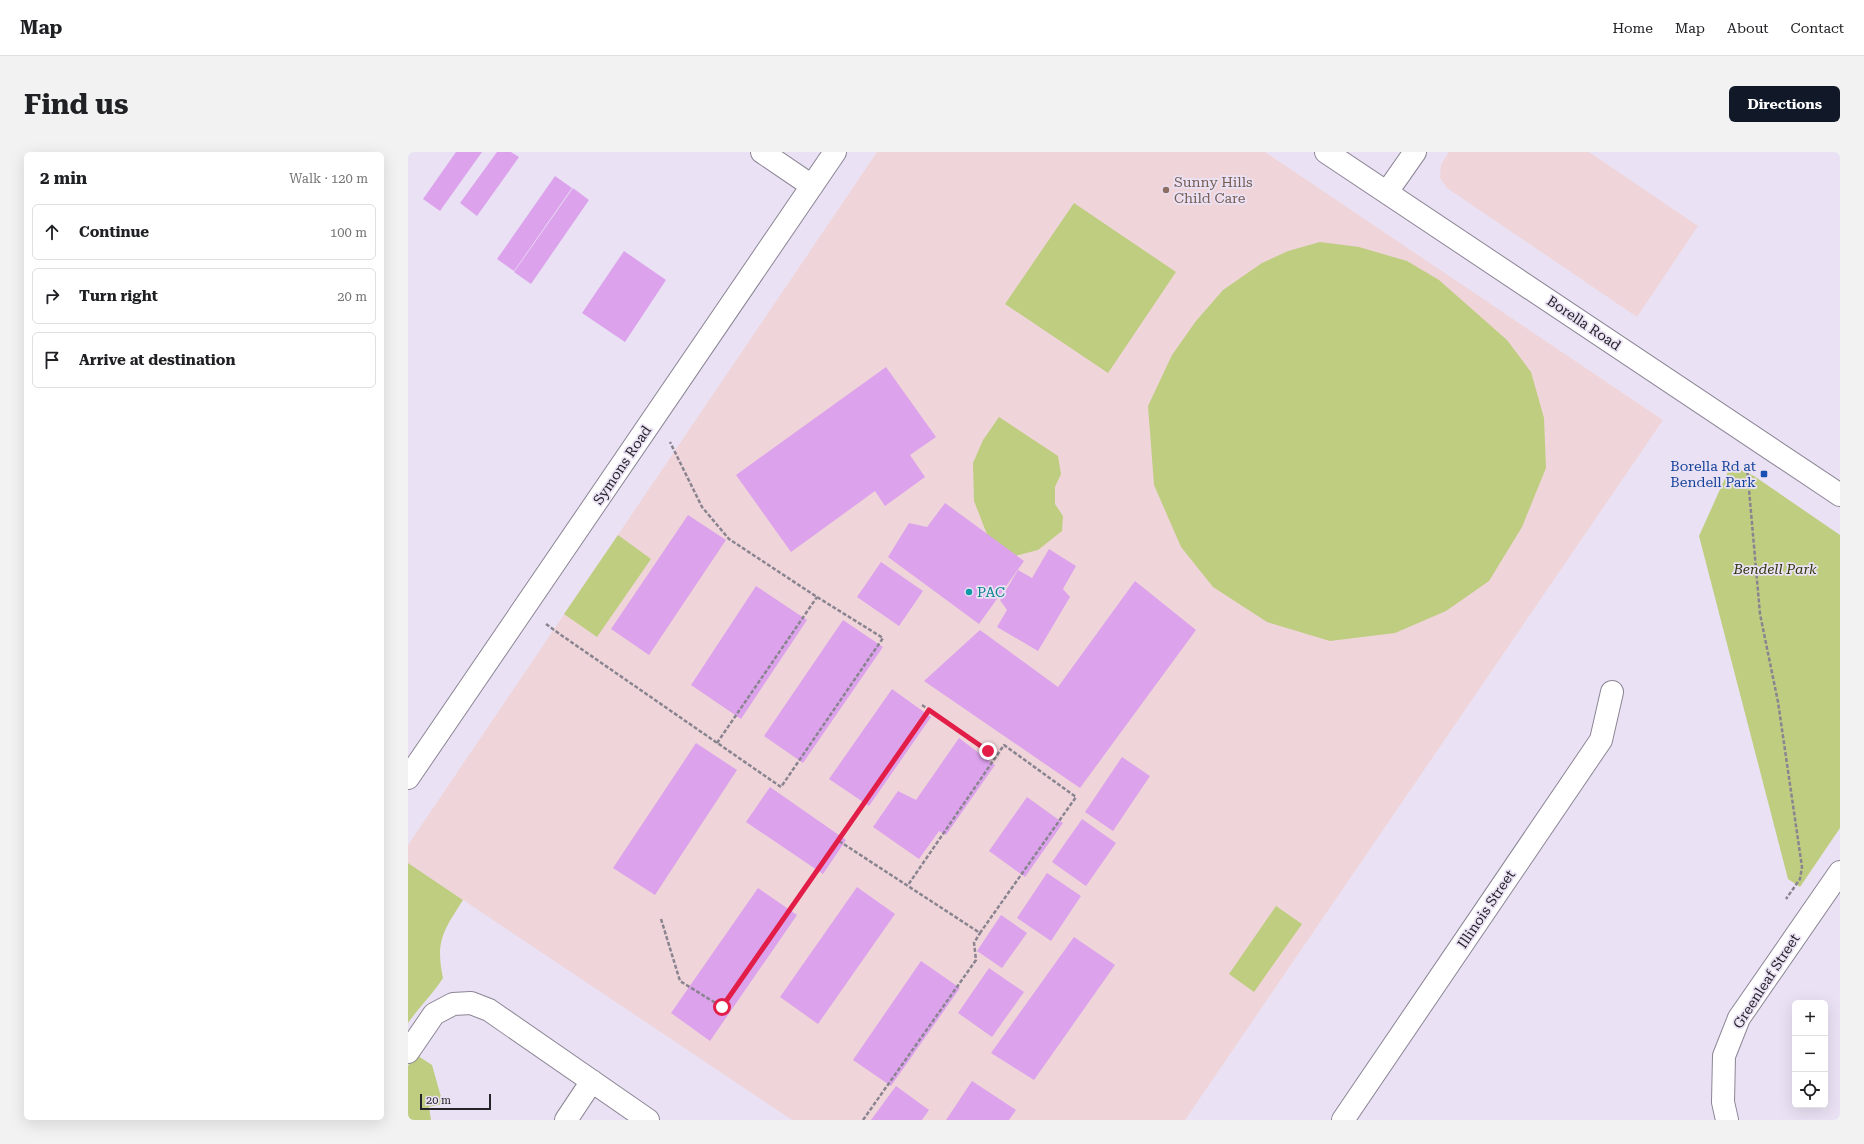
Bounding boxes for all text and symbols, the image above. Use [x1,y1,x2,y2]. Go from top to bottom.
text: Map [20,16,62,39]
text: Home [1612,20,1653,36]
text: Map [1675,20,1705,36]
text: About [1727,20,1769,36]
text: Contact [1791,20,1844,36]
button: Directions [1729,86,1840,122]
text: Find us [24,88,128,121]
text: 2 min [40,168,87,188]
text: Walk · 120 m [289,171,368,186]
place label: Sunny Hills Child Care [1174,174,1253,206]
marker: Sunny Hills Child Care [1161,185,1171,195]
icon: ahead [41,221,63,243]
text: Continue [79,223,149,241]
text: 100 m [330,225,367,240]
icon: right [41,285,63,307]
text: Turn right [79,287,158,305]
text: 20 m [337,289,367,304]
street label: Borella Road [1544,292,1624,354]
icon: arrive [41,349,63,371]
text: Arrive at destination [79,351,235,369]
street label: Symons Road [590,422,654,508]
place label: Borella Rd at Bendell Park [1670,458,1756,490]
marker: Borella Rd at Bendell Park [1759,469,1769,479]
park label: Bendell Park [1732,561,1817,577]
place label: PAC [977,584,1005,600]
marker: PAC [964,587,974,597]
route end [979,742,997,760]
street label: Illinois Street [1454,867,1518,951]
street label: Greenleaf Street [1729,931,1803,1031]
route start [713,998,731,1016]
map controls [1792,1000,1828,1108]
button: + [1792,1000,1828,1036]
button: − [1792,1036,1828,1072]
button: locate [1792,1072,1828,1108]
scale bar [420,1092,491,1111]
text: 20 m [426,1094,451,1107]

